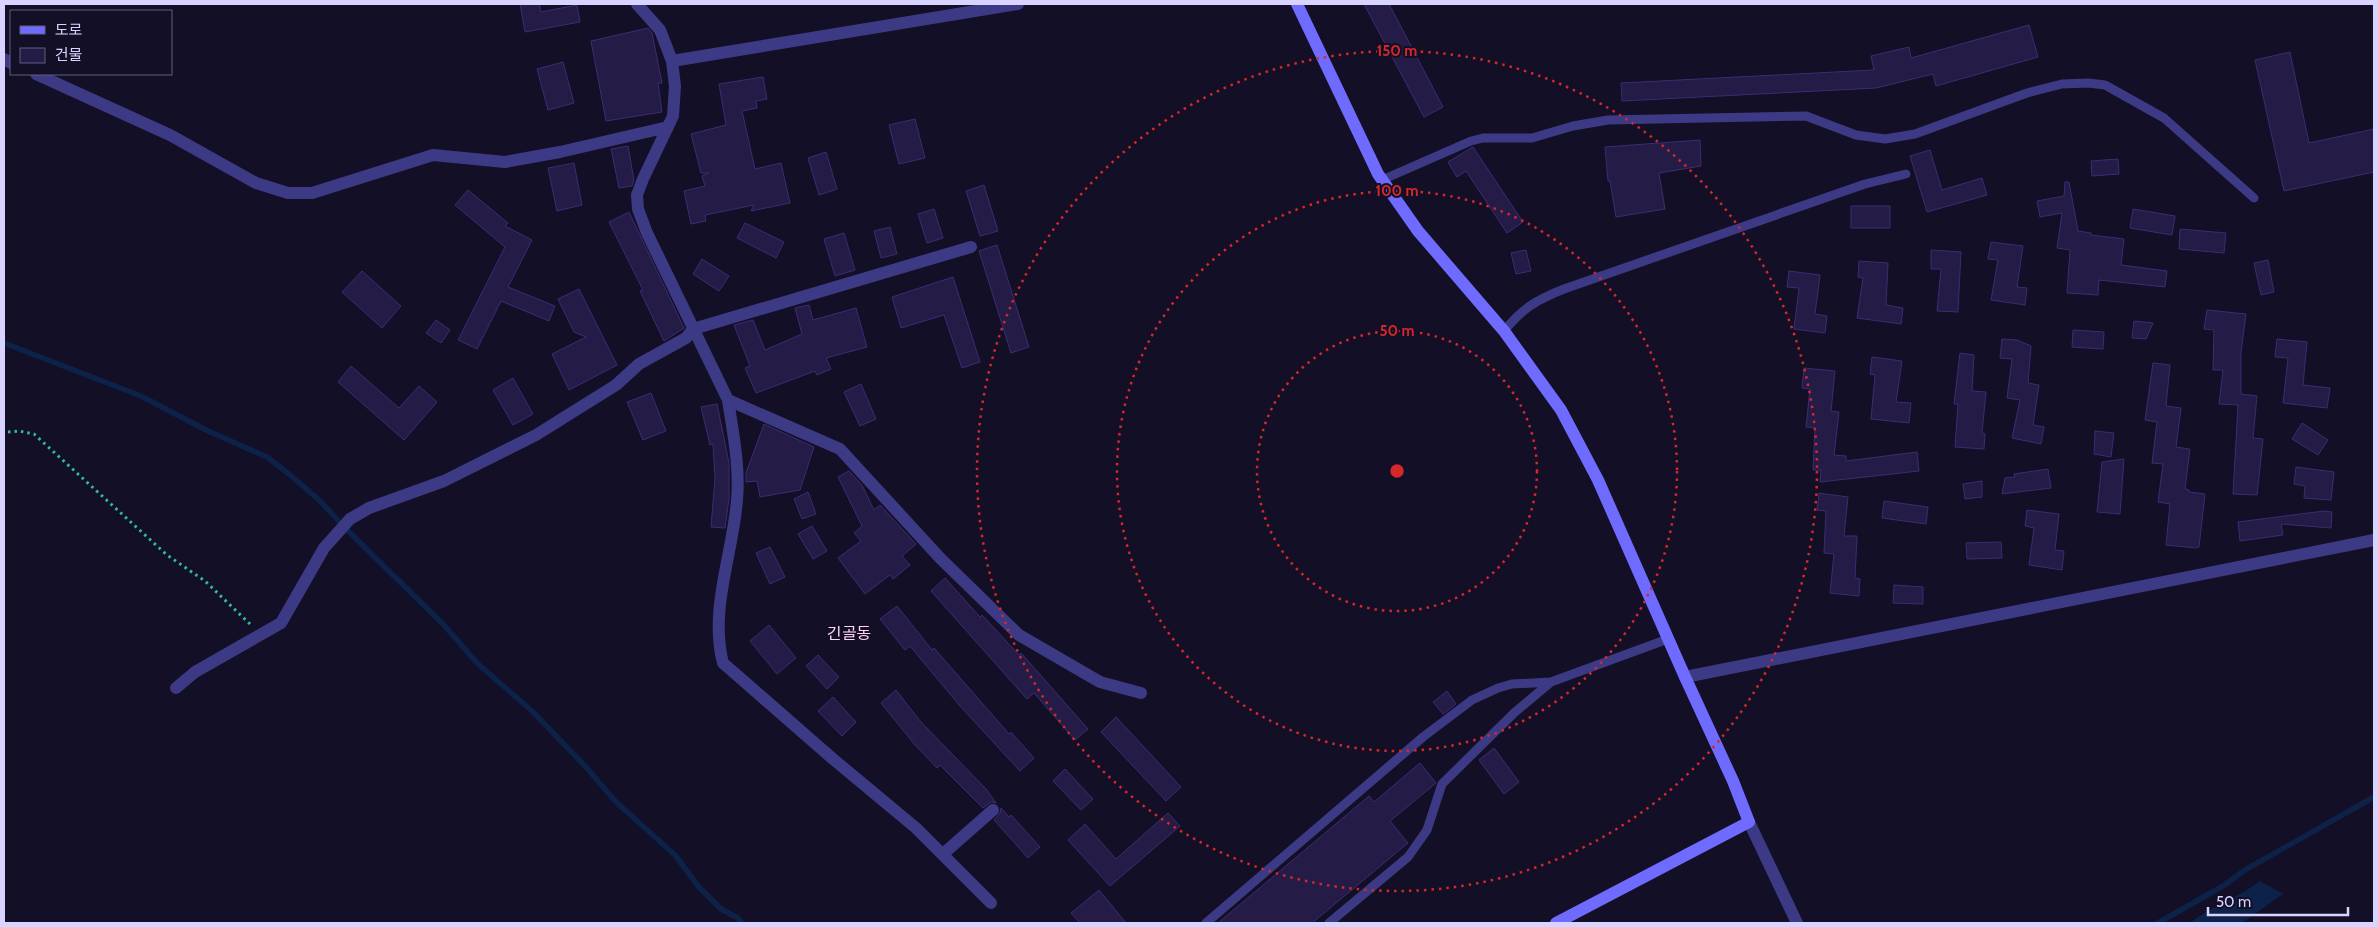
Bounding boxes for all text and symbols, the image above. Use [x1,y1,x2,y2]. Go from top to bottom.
legend [10,10,172,75]
text: 도로 [55,21,83,39]
text: 150 m [1377,42,1417,60]
text: 건물 [55,46,83,64]
text: 100 m [1375,182,1419,200]
text: 50 m [1379,322,1415,340]
centre of rings [1388,462,1406,480]
district label: 긴골동 [827,624,871,643]
scale bar [2208,884,2348,916]
text: 50 m [2216,893,2251,911]

